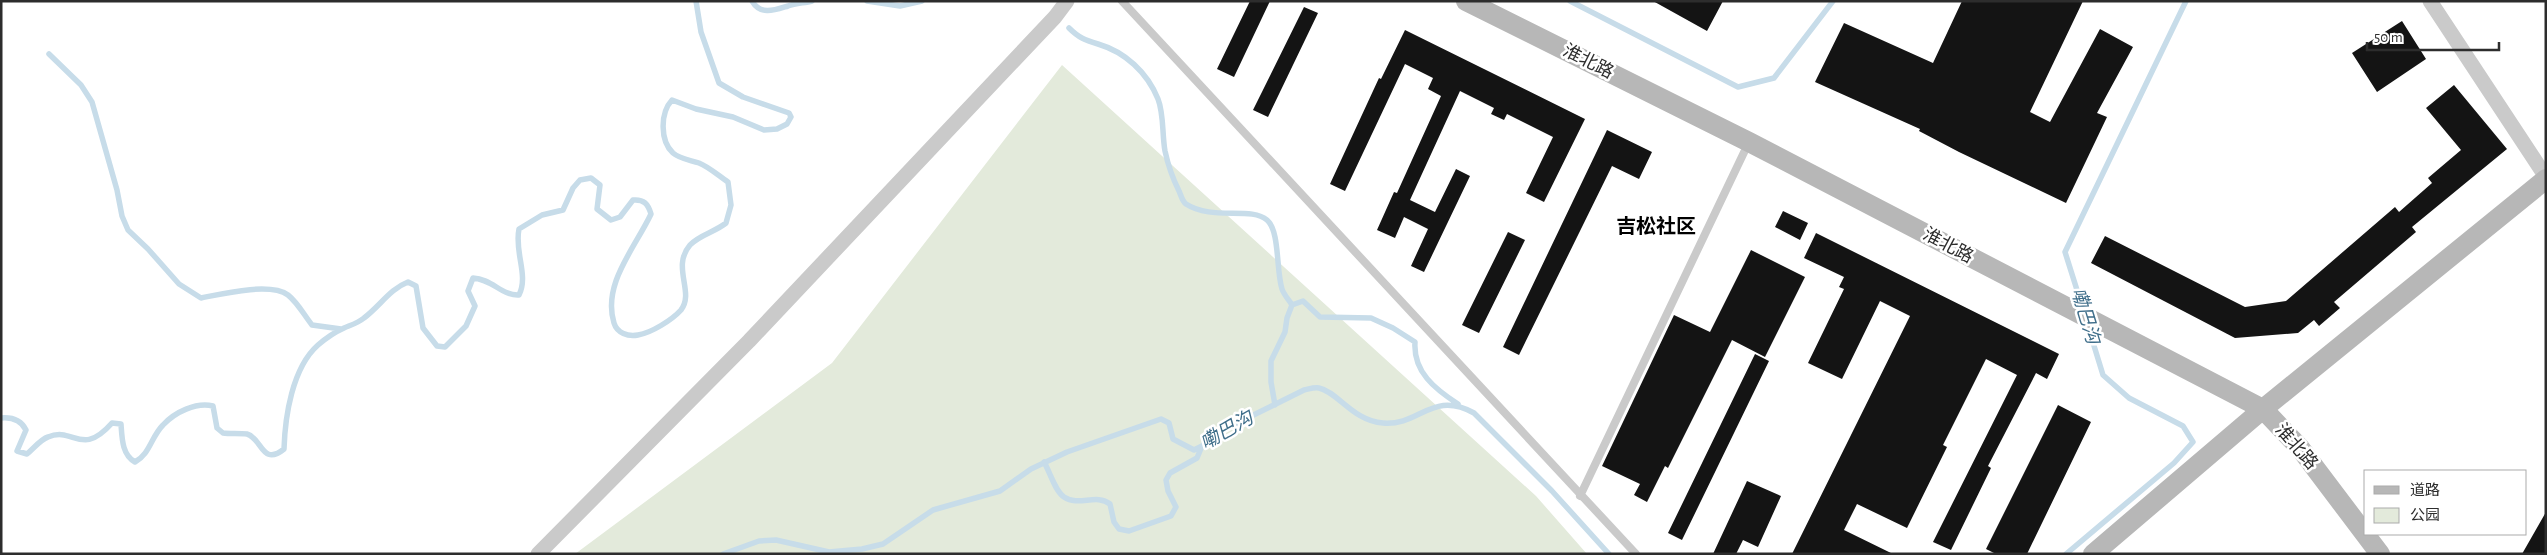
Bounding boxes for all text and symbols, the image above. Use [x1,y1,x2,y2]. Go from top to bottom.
scale bar [2367,20,2500,52]
text: 50 m [2374,30,2403,45]
street label: 淮北路 [1560,40,1617,82]
district label: 吉松社区 [1616,215,1696,237]
street label: 淮北路 [1920,224,1977,267]
water label: 嘞巴沟 [2068,286,2104,348]
water label: 嘞巴沟 [1197,407,1258,453]
street label: 淮北路 [2271,419,2322,473]
legend [2364,470,2527,535]
text: 道路 [2410,482,2440,498]
text: 公园 [2410,507,2440,523]

